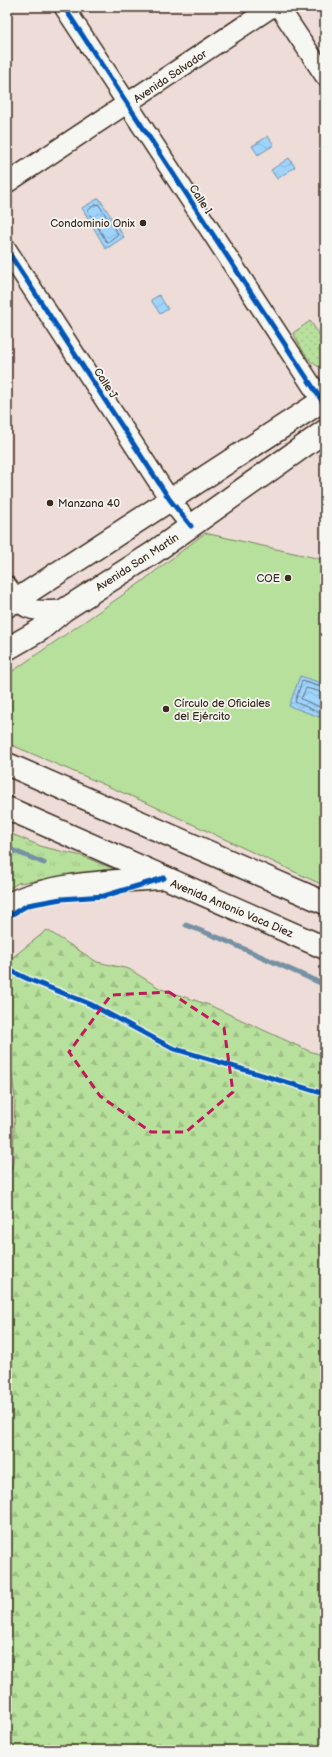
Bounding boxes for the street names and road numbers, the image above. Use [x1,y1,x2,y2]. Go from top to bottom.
street label: Avenida Salvador [131,47,210,106]
street label: Calle I [186,182,215,217]
street label: Calle J [91,366,120,401]
street label: Avenida San Martín [93,531,181,594]
street label: Avenida Antonio Vaca Diez [169,877,296,940]

